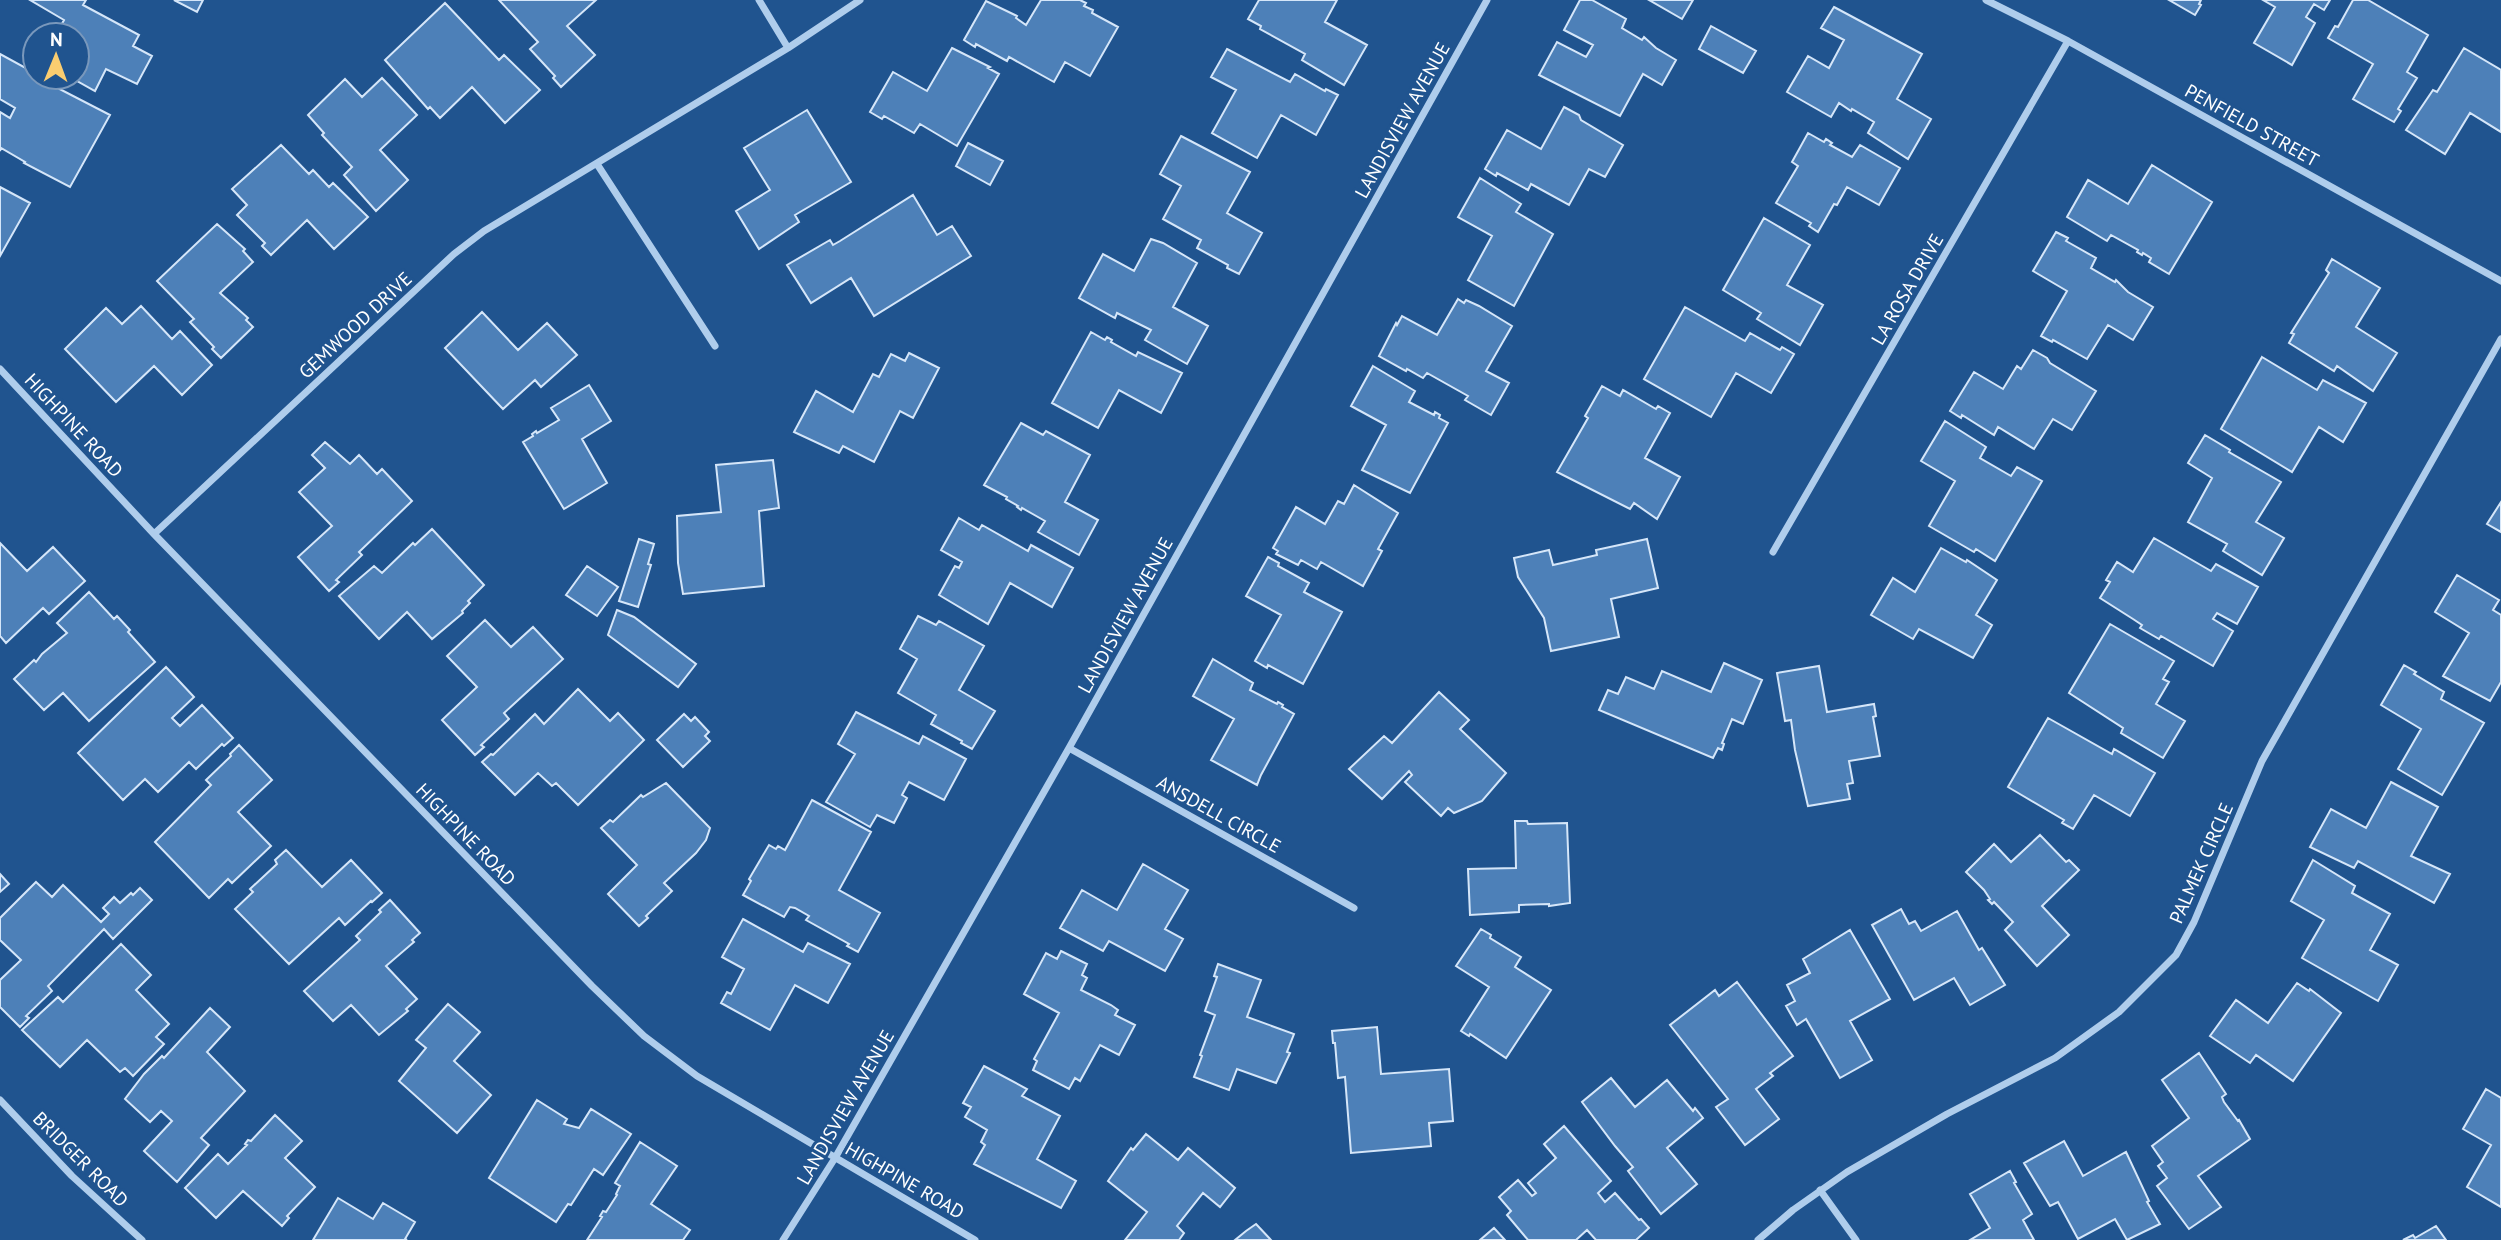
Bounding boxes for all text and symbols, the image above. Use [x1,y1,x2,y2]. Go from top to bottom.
north arrow [21,21,91,91]
text: N [50,27,63,51]
street label: LANDISVIEW AVENUE [1349,38,1455,202]
street label: PENFIELD STREET [2181,78,2324,172]
street label: LA ROSA DRIVE [1865,229,1949,349]
street label: GEMWOOD DRIVE [293,266,417,384]
street label: HIGHPINE ROAD [20,368,128,482]
street label: LANDISVIEW AVENUE [1072,533,1178,697]
street label: ANSDELL CIRCLE [1153,770,1285,858]
street label: HIGHPINE ROAD [411,778,521,890]
street label: PALMEK CIRCLE [2164,799,2238,927]
street label: LANDISVIEW AVENUE [791,1025,899,1189]
street label: BRIDGER ROAD [28,1106,134,1212]
street label: HIGHPINE ROAD [841,1136,969,1224]

